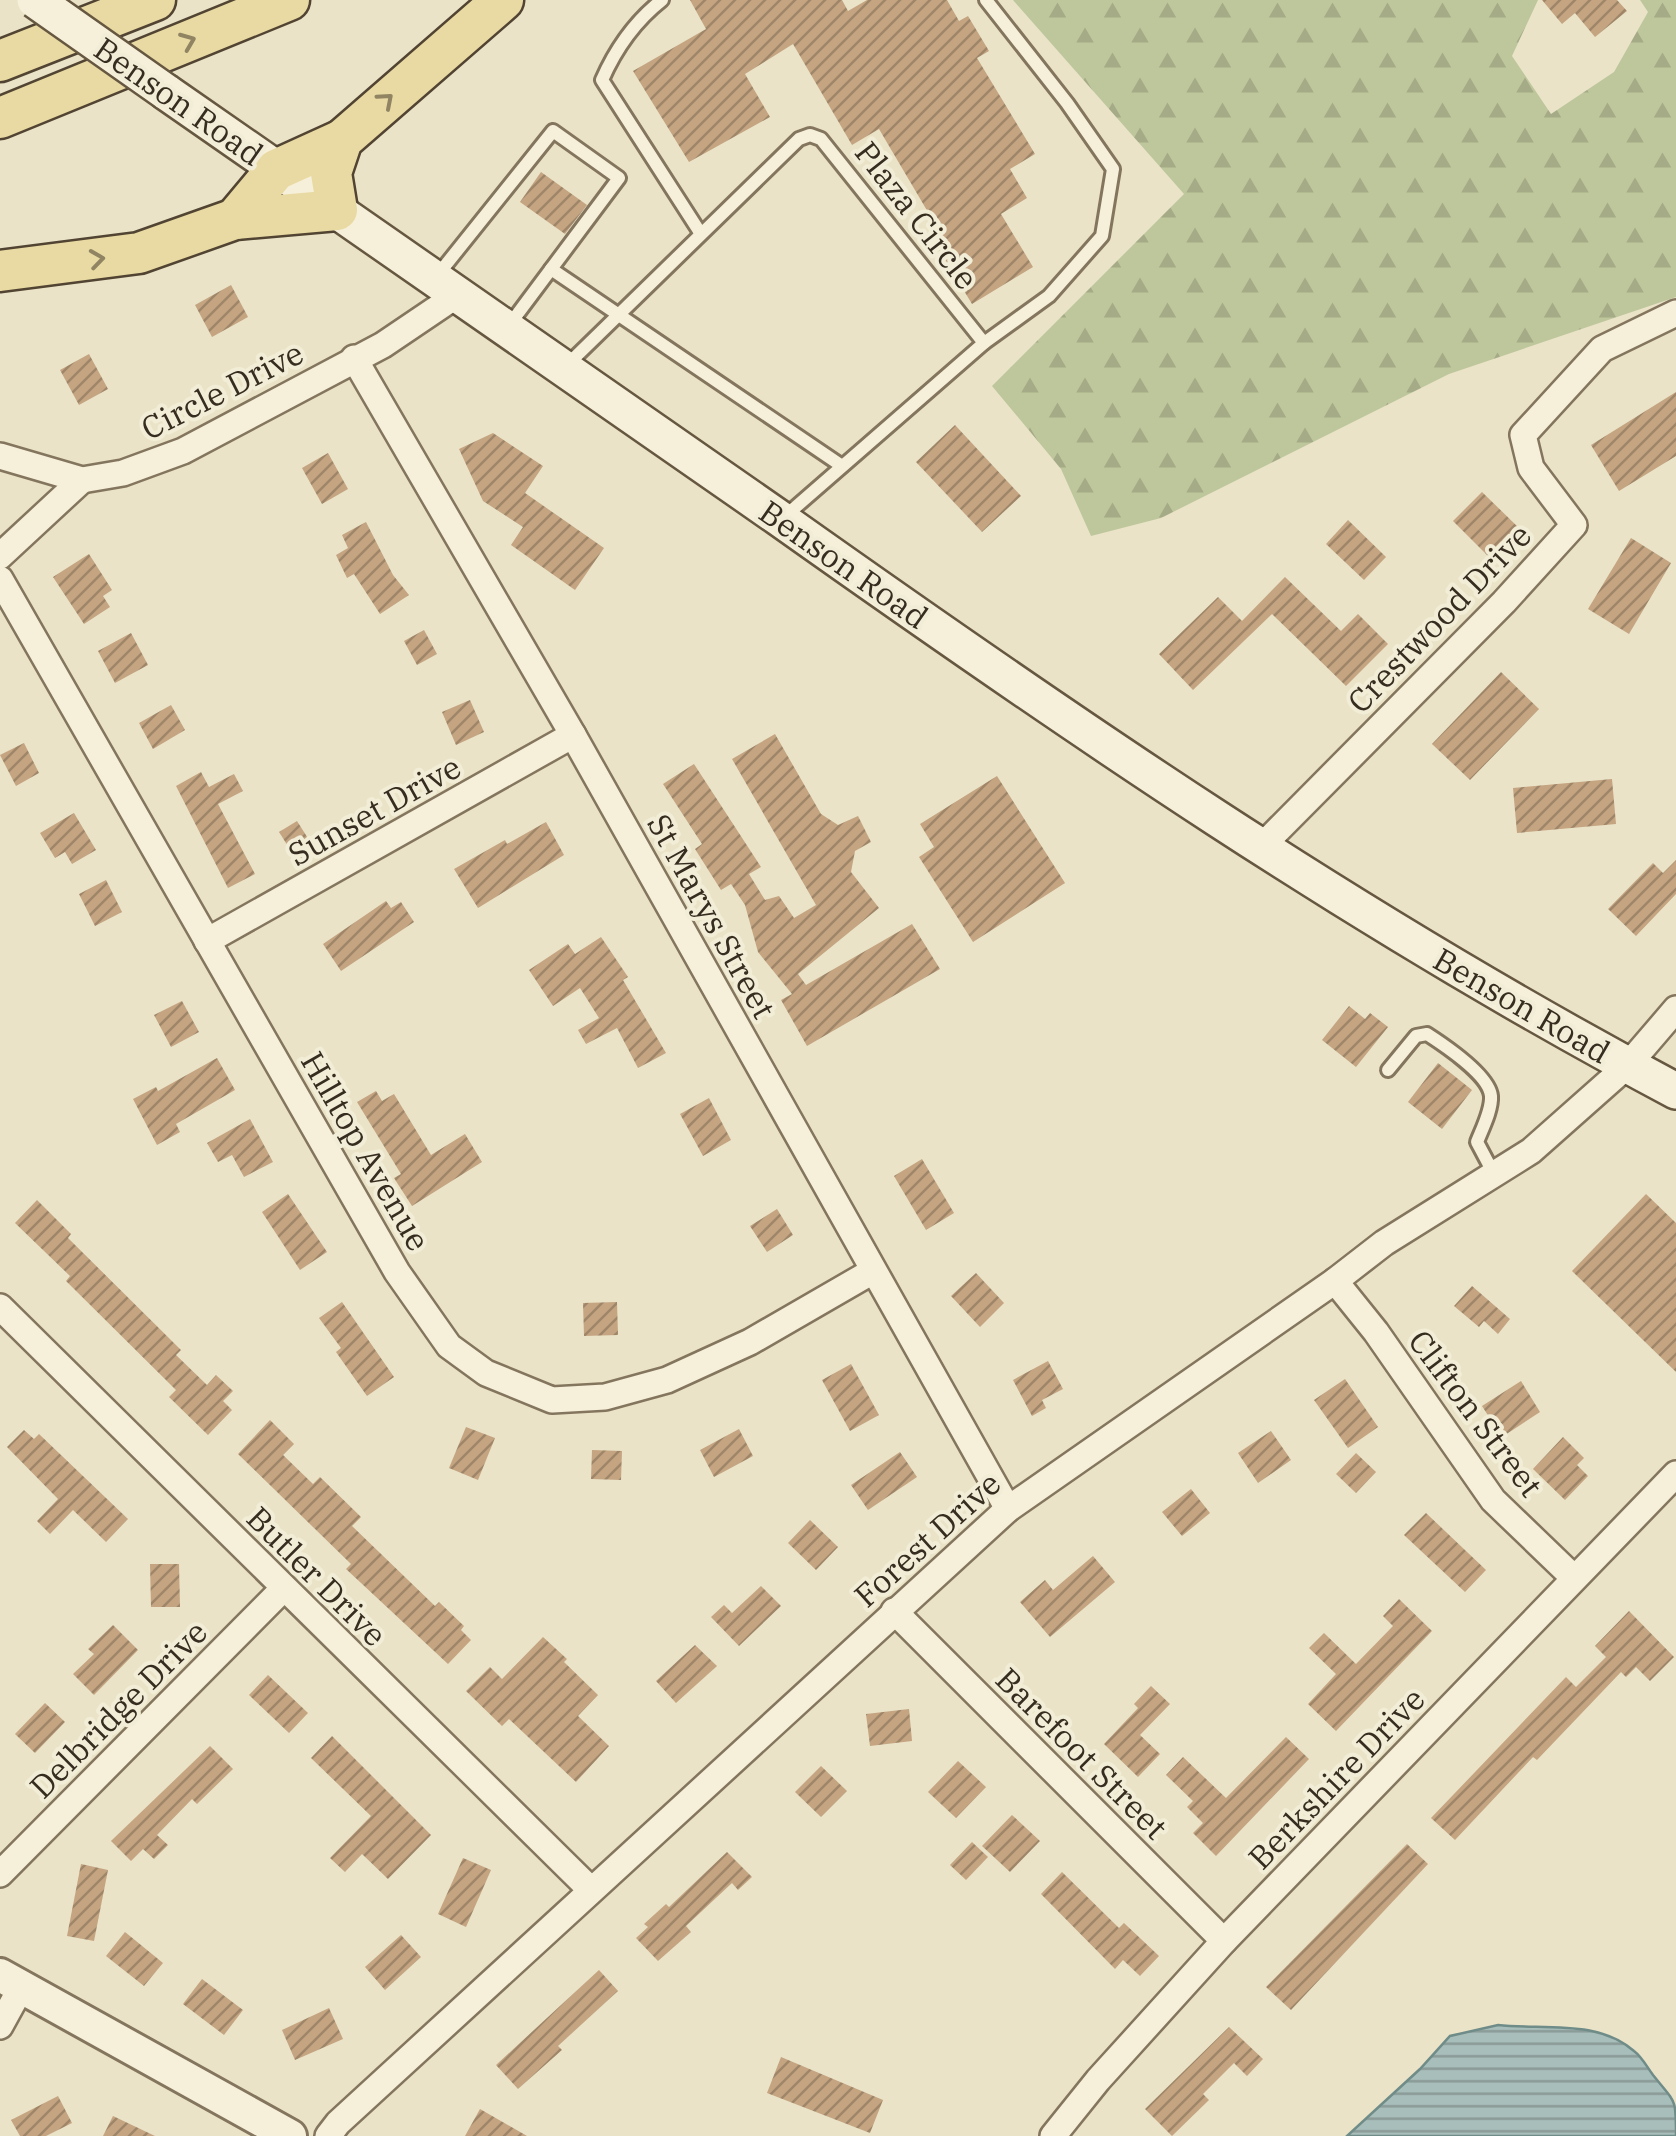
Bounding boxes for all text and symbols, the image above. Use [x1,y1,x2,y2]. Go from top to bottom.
street label: Benson Road [86,27,272,175]
one-way arrow [178,33,195,53]
one-way arrow [374,94,393,112]
street label: Plaza Circle [846,133,988,297]
one-way arrow [88,249,105,270]
street label: Circle Drive [134,331,310,449]
street label: Benson Road [751,490,937,638]
street label: Crestwood Drive [1338,514,1540,722]
street label: Sunset Drive [280,745,468,875]
street label: St Marys Street [638,806,786,1026]
street label: Benson Road [1426,938,1618,1072]
street label: Hilltop Avenue [292,1044,440,1258]
street label: Clifton Street [1399,1321,1553,1505]
street label: Forest Drive [845,1462,1009,1616]
street label: Butler Drive [238,1497,396,1655]
street label: Delbridge Drive [20,1611,216,1807]
street label: Barefoot Street [987,1658,1177,1848]
street label: Berkshire Drive [1239,1678,1433,1878]

